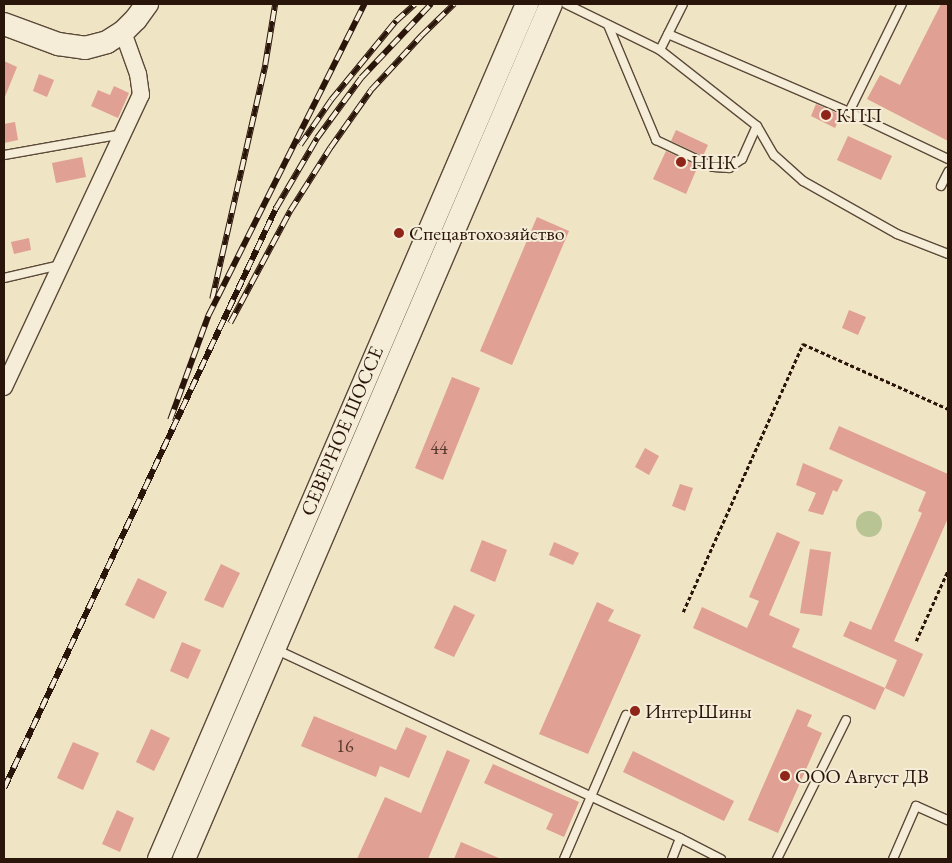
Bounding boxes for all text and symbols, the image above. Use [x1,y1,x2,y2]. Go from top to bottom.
place label: КПП [836,103,882,127]
marker: КПП [820,109,832,121]
place label: ННК [691,150,737,174]
marker: ННК [675,156,687,168]
place label: Спецавтохозяйство [409,221,565,245]
marker: Спецавтохозяйство [393,227,405,239]
street label: СЕВЕРНОЕ ШОССЕ [295,343,389,519]
house number: 44 [430,437,448,459]
place label: ИнтерШины [645,699,752,723]
marker: ИнтерШины [629,705,641,717]
house number: 16 [336,735,354,757]
place label: ООО Август ДВ [795,764,929,788]
marker: ООО Август ДВ [779,770,791,782]

